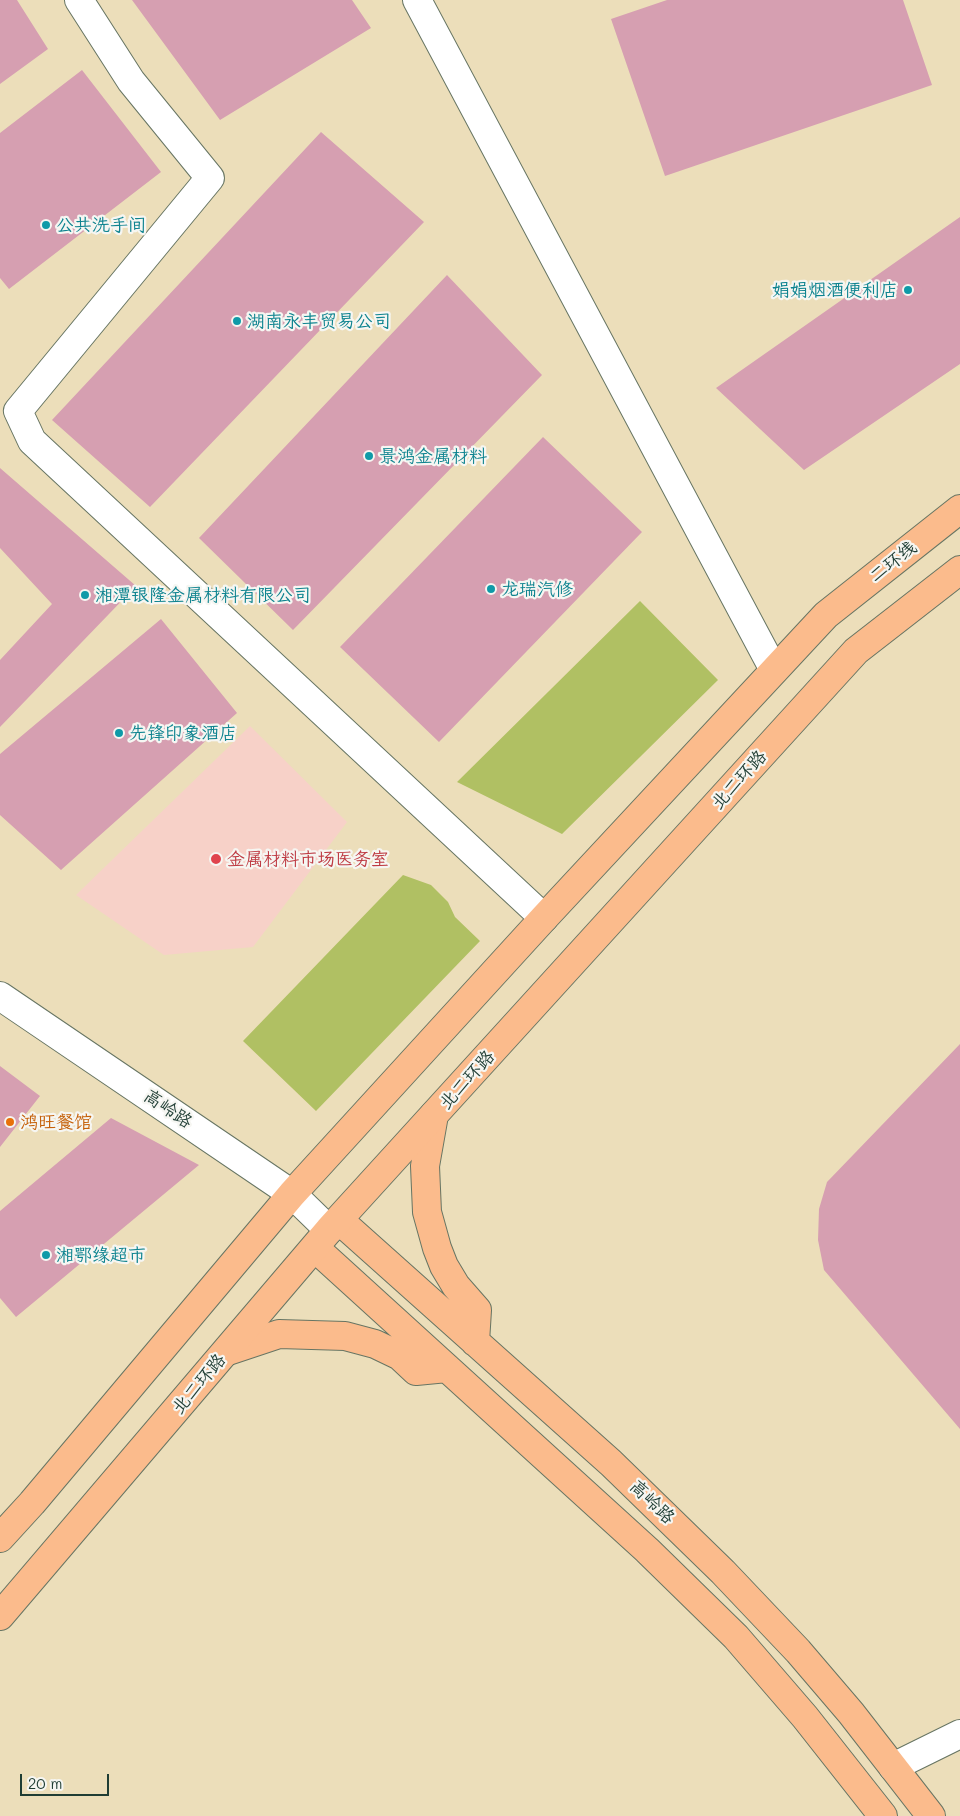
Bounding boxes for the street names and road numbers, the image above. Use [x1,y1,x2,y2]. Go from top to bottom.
street label: 二环线 [865,537,921,587]
street label: 北二环路 [707,746,771,814]
street label: 北二环路 [435,1046,499,1114]
street label: 高岭路 [140,1085,196,1133]
street label: 北二环路 [168,1349,230,1419]
street label: 高岭路 [625,1475,679,1529]

